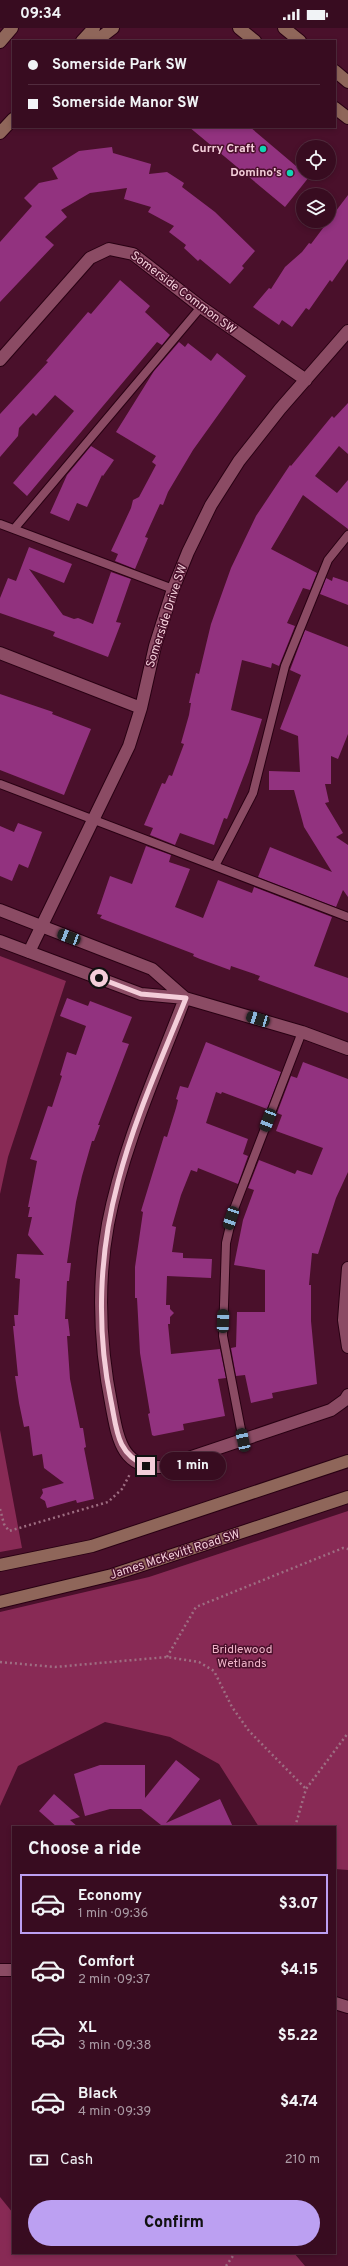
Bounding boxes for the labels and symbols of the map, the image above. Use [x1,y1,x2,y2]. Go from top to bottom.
place label: Curry Craft [192,141,255,157]
marker: Curry Craft [258,144,268,154]
place label: Domino's [230,165,282,181]
marker: Domino's [285,168,295,178]
street label: Somerside Common SW [127,248,239,338]
street label: Somerside Drive SW [143,562,191,670]
car [56,927,82,947]
route start [90,969,108,987]
car [245,1010,271,1028]
car [258,1107,278,1133]
car [222,1205,240,1231]
car [217,1309,229,1333]
car [235,1427,251,1453]
callout: 1 min [160,1452,226,1480]
route end [137,1457,155,1475]
street label: James McKevitt Road SW [108,1526,242,1584]
park label: Bridlewood Wetlands [212,1642,272,1672]

